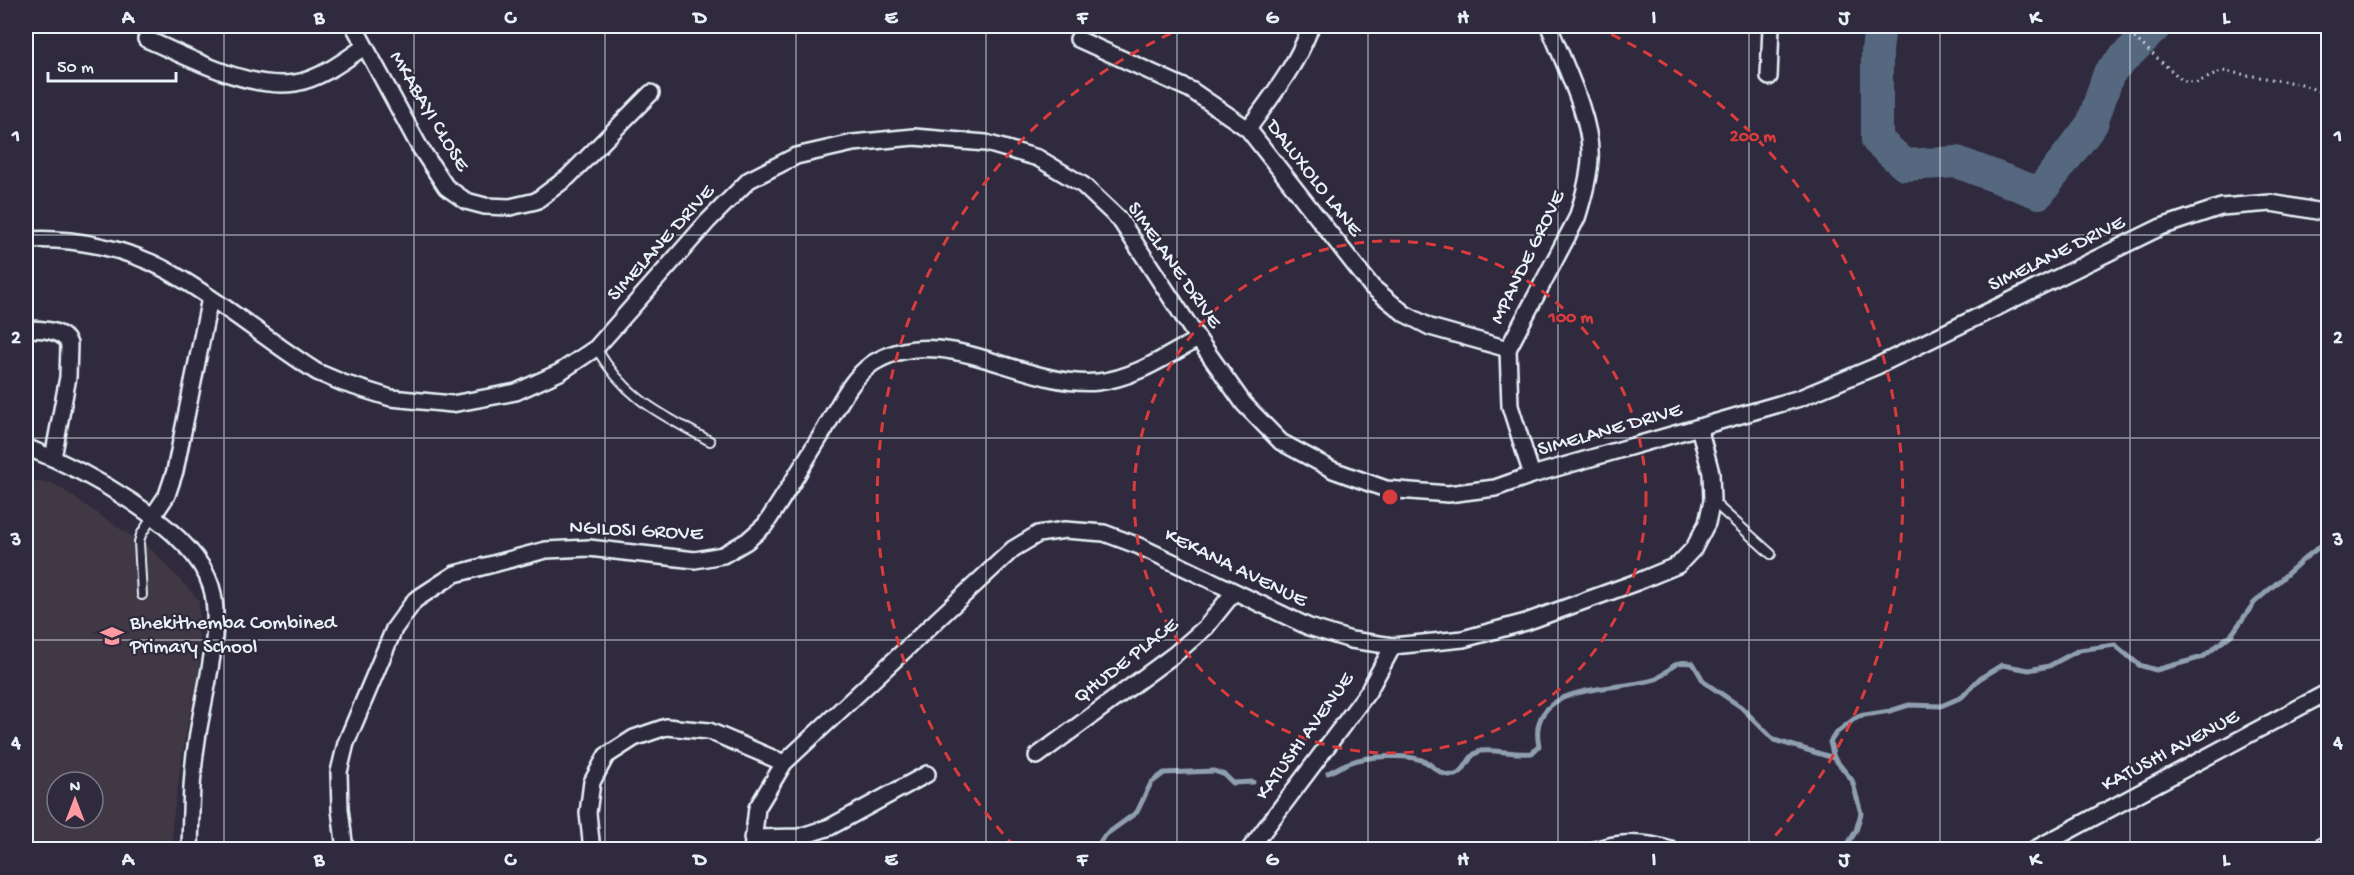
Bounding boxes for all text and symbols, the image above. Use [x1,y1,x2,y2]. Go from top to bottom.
text: A [121,8,136,31]
text: B [313,8,325,31]
text: C [504,8,518,31]
text: D [691,8,707,31]
text: E [885,8,899,31]
text: F [1076,8,1089,31]
text: G [1266,8,1280,31]
text: H [1457,8,1469,31]
text: I [1652,8,1657,31]
text: J [1838,8,1851,31]
text: K [2028,8,2043,31]
text: L [2222,8,2231,31]
scale bar [48,45,176,83]
street label: MKABAYI CLOSE [382,47,474,177]
text: 50 m [57,58,94,79]
street label: DALUXOLO LANE [1258,114,1367,243]
text: 1 [11,126,20,149]
text: 1 [2333,126,2342,149]
text: 200 m [1730,127,1776,148]
street label: SIMELANE DRIVE [603,180,722,308]
street label: MPANDE GROVE [1486,186,1573,329]
street label: SIMELANE DRIVE [1120,198,1226,335]
street label: SIMELANE DRIVE [1985,211,2130,299]
text: 100 m [1548,308,1594,329]
text: 2 [11,328,21,351]
text: 2 [2333,328,2343,351]
street label: SIMELANE DRIVE [1535,398,1686,464]
centre of rings [1380,487,1400,507]
street label: NGILOSI GROVE [569,516,704,548]
street label: KEKANA AVENUE [1160,524,1311,615]
text: 3 [10,530,21,553]
text: 3 [2332,530,2343,553]
place label: Bhekithemba Combined Primary School [129,612,338,661]
street label: QHUDE PLACE [1070,613,1185,711]
school or university icon: Bhekithemba Combined Primary School [99,623,125,649]
street label: KATUSHI AVENUE [1251,667,1361,806]
street label: KATUSHI AVENUE [2098,705,2245,799]
text: 4 [10,733,21,756]
text: 4 [2332,733,2343,756]
north arrow [45,770,105,830]
text: N [70,779,81,798]
text: A [121,850,136,873]
text: B [313,850,325,873]
text: C [504,850,518,873]
text: D [691,850,707,873]
text: E [885,850,899,873]
text: F [1076,850,1089,873]
text: G [1266,850,1280,873]
text: H [1457,850,1469,873]
text: I [1652,850,1657,873]
text: J [1838,850,1851,873]
text: K [2028,850,2043,873]
text: L [2222,850,2231,873]

